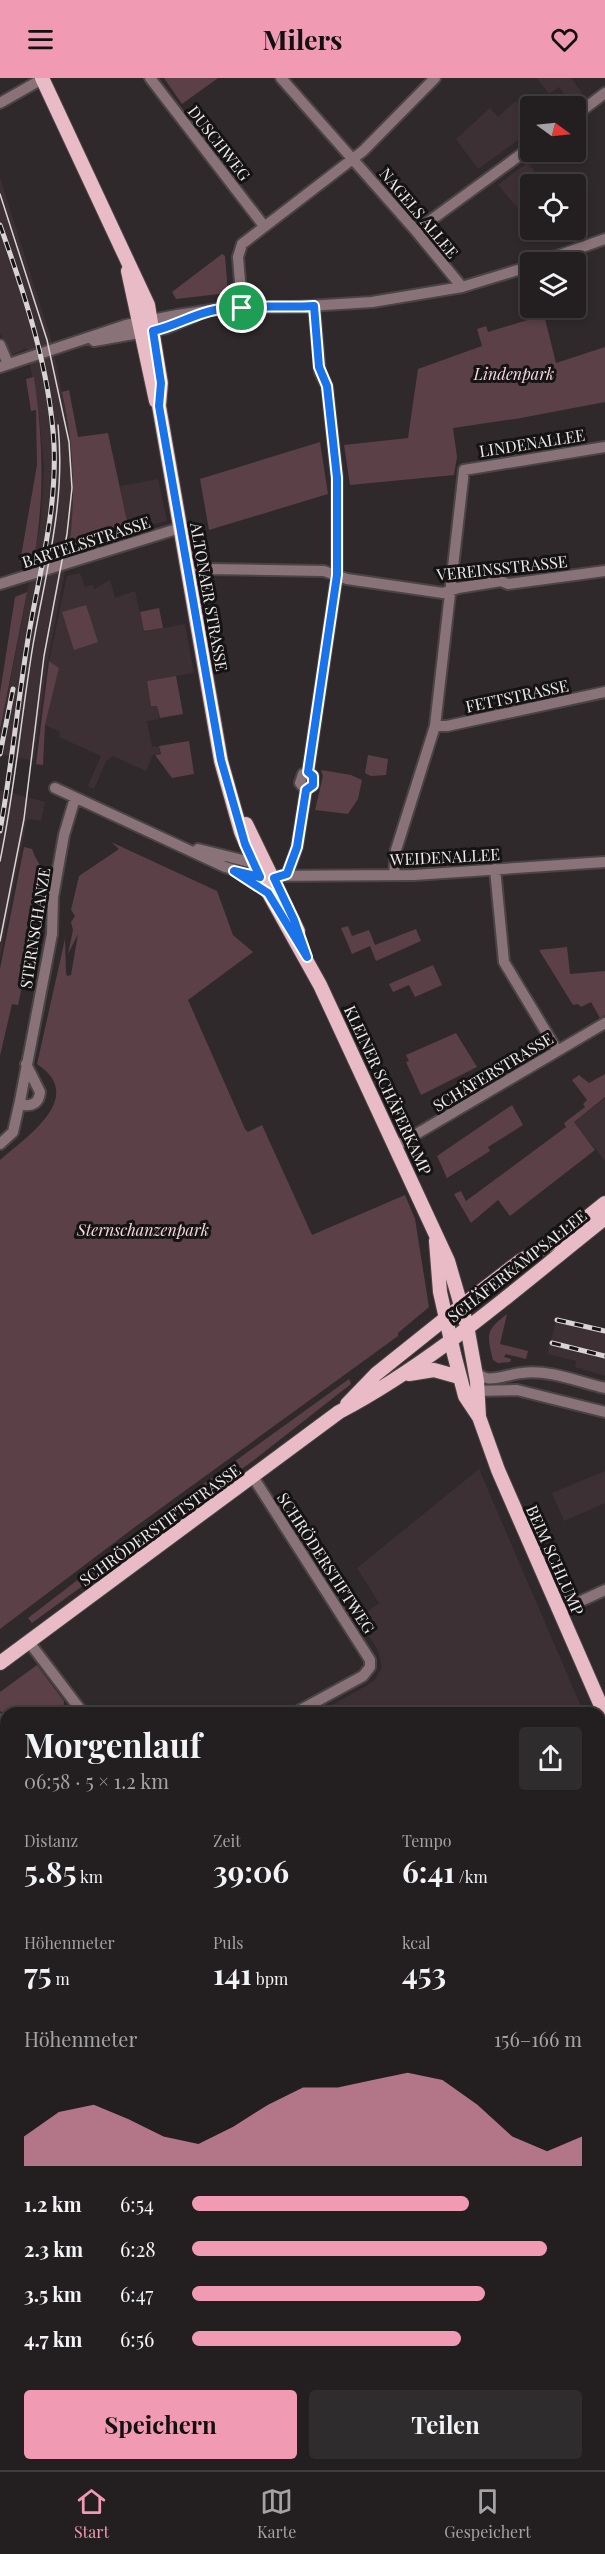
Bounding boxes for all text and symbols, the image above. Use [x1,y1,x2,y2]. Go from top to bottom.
text: Milers [262,21,343,57]
icon: menu [24,23,57,56]
icon: heart [548,23,581,56]
north arrow [520,96,586,162]
map controls [520,96,586,318]
street label: DUSCHWEG [184,101,255,184]
street label: NAGELS ALLEE [375,163,463,262]
button: locate [520,174,586,240]
button: layers [520,252,586,318]
pin [216,282,267,333]
icon: arrive [225,291,258,324]
park label: Lindenpark [473,363,554,384]
street label: LINDENALLEE [478,424,586,461]
street label: BARTELSSTRASSE [19,511,153,572]
street label: ALTONAER STRASSE [186,520,233,673]
street label: VEREINSSTRASSE [435,550,568,585]
street label: FETTSTRASSE [463,674,570,717]
street label: WEIDENALLEE [388,843,500,870]
street label: STERNSCHANZE [15,866,54,990]
street label: KLEINER SCHÄFERKAMP [340,1002,437,1178]
street label: SCHÄFERSTRASSE [429,1027,557,1116]
street label: SCHÄFERKAMPSALLEE [443,1205,590,1326]
park label: Sternschanzenpark [76,1219,209,1240]
street label: SCHRÖDERSTIFTSTRASSE [75,1459,245,1590]
street label: SCHRÖDERSTIFTWEG [273,1488,380,1637]
street label: BEIM SCHLUMP [522,1501,589,1618]
text: Morgenlauf [24,1722,201,1766]
button: share [519,1727,582,1790]
text: 06:58 · 5 × 1.2 km [24,1767,169,1794]
text: Distanz [24,1830,78,1851]
text: Zeit [213,1830,241,1851]
text: Tempo [402,1830,452,1851]
text: 5.85 [24,1851,76,1891]
text: 39:06 [213,1851,289,1891]
text: 6:41 [402,1851,455,1891]
text: km [76,1866,103,1887]
text: /km [455,1866,488,1887]
text: Höhenmeter [24,1932,115,1953]
text: Puls [213,1932,243,1953]
text: kcal [402,1932,431,1953]
text: 75 [24,1953,51,1993]
text: 141 [213,1953,252,1993]
text: 453 [402,1953,446,1993]
text: m [51,1968,70,1989]
text: bpm [252,1968,288,1989]
text: Höhenmeter [24,2025,137,2052]
text: 156–166 m [494,2025,582,2052]
text: 1.2 km [24,2190,82,2217]
text: 6:54 [120,2190,154,2217]
text: 2.3 km [24,2235,83,2262]
text: 6:28 [120,2235,156,2262]
text: 3.5 km [24,2280,82,2307]
text: 6:47 [120,2280,153,2307]
text: 4.7 km [24,2325,82,2352]
text: 6:56 [120,2325,154,2352]
button: Speichern [24,2390,297,2459]
button: Teilen [309,2390,582,2459]
tab: Start [74,2485,109,2542]
tab: Karte [257,2485,296,2542]
tab: Gespeichert [444,2485,531,2542]

